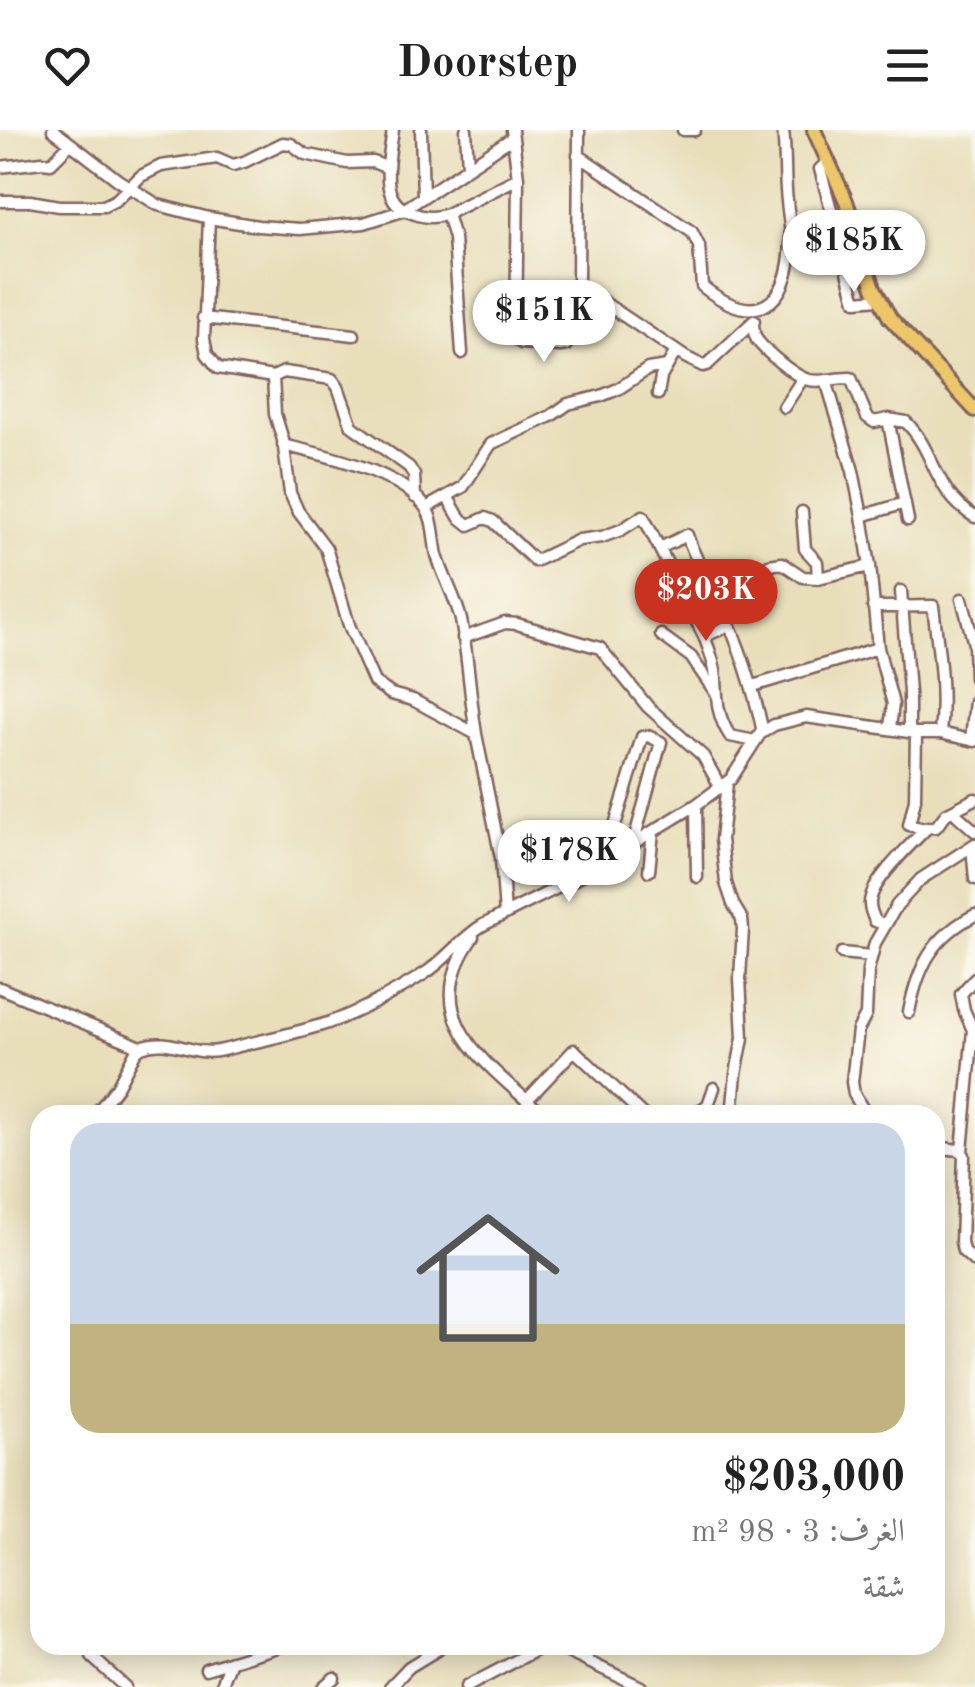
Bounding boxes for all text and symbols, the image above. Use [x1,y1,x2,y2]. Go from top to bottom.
icon: heart [40,38,95,93]
icon: menu [880,38,935,93]
text: Doorstep [397,42,578,87]
pin: $185K [784,210,924,295]
text: $185K [805,226,903,258]
pin: $151K [474,280,614,365]
text: $151K [495,296,593,328]
pin: $203K [636,559,776,644]
text: $203K [657,575,755,607]
pin: $178K [499,820,639,905]
text: $178K [520,836,618,868]
icon: home [398,1188,578,1368]
text: $203,000 [723,1458,905,1500]
text: الغرف: 3 · 98 m² [691,1517,905,1549]
text: شقة [863,1573,905,1605]

